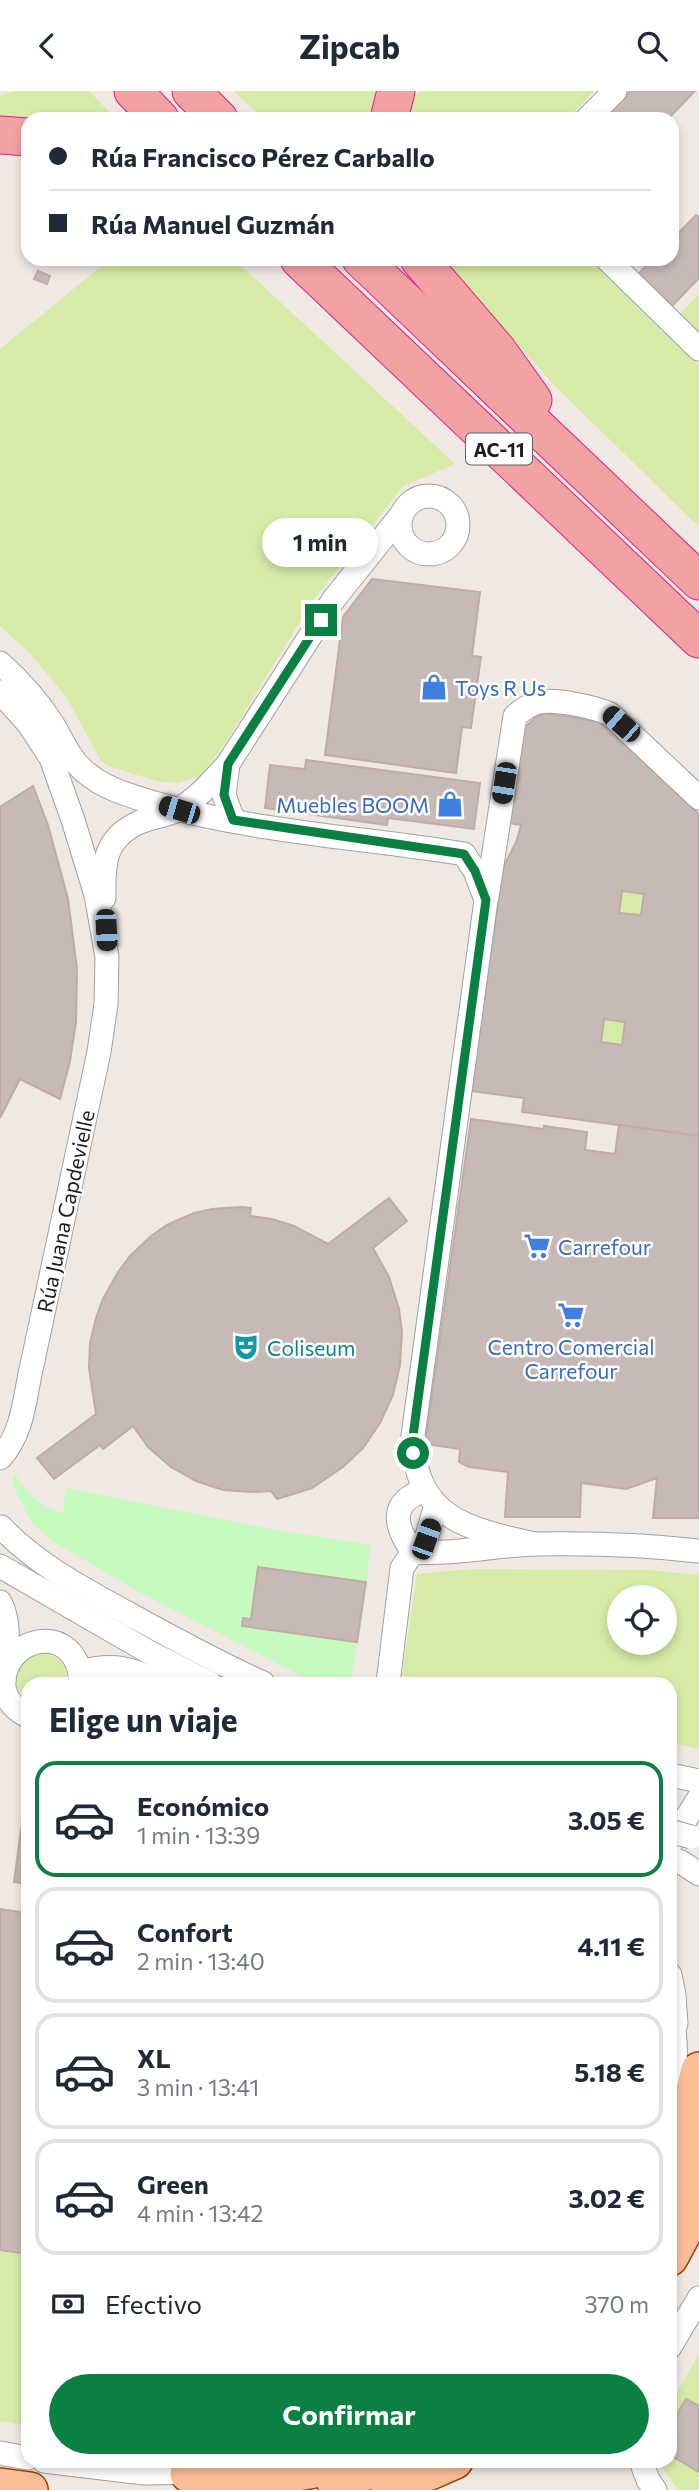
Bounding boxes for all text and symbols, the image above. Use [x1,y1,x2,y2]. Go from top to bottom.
text: Zipcab [299,26,400,66]
icon: back [28,27,66,65]
icon: search [633,27,671,65]
text: Rúa Francisco Pérez Carballo [91,141,435,172]
text: Rúa Manuel Guzmán [91,208,335,239]
road number: AC-11 [466,433,532,465]
callout: 1 min [263,519,379,567]
text: 1 min [293,528,347,556]
route end [305,604,337,636]
shop icon: Toys R Us [419,672,449,702]
place label: Toys R Us [455,675,546,700]
car [599,702,644,746]
car [491,761,518,805]
shop icon: Muebles BOOM [435,789,465,819]
place label: Muebles BOOM [276,792,429,817]
car [156,794,203,826]
car [95,908,118,952]
street label: Rúa Juana Capdevielle [31,1108,99,1314]
supermarket icon: Carrefour [522,1231,552,1261]
place label: Carrefour [558,1234,651,1259]
supermarket icon: Centro Comercial Carrefour [556,1300,586,1330]
theatre icon: Coliseum [231,1332,261,1362]
place label: Centro Comercial Carrefour [487,1334,655,1383]
place label: Coliseum [267,1335,355,1360]
route start [397,1437,429,1469]
car [409,1516,444,1562]
map controls [607,1585,677,1655]
button: locate [607,1585,677,1655]
text: Elige un viaje [49,1699,238,1739]
icon: car [53,1788,116,1851]
text: Económico [137,1790,269,1821]
text: 3.05 € [568,1804,645,1835]
text: 1 min · 13:39 [137,1821,260,1849]
icon: car [53,1914,116,1977]
text: Confort [137,1916,233,1947]
text: 4.11 € [577,1930,645,1961]
text: 2 min · 13:40 [137,1947,265,1975]
icon: car [53,2040,116,2103]
text: XL [137,2042,171,2073]
text: 5.18 € [574,2056,645,2087]
text: 3 min · 13:41 [137,2073,259,2101]
icon: car [53,2166,116,2229]
text: Green [137,2168,209,2199]
text: 3.02 € [569,2182,645,2213]
text: 4 min · 13:42 [137,2199,263,2227]
icon: cash [49,2285,87,2323]
text: Efectivo [105,2288,202,2319]
text: 370 m [584,2290,649,2318]
button: Confirmar [49,2374,649,2454]

